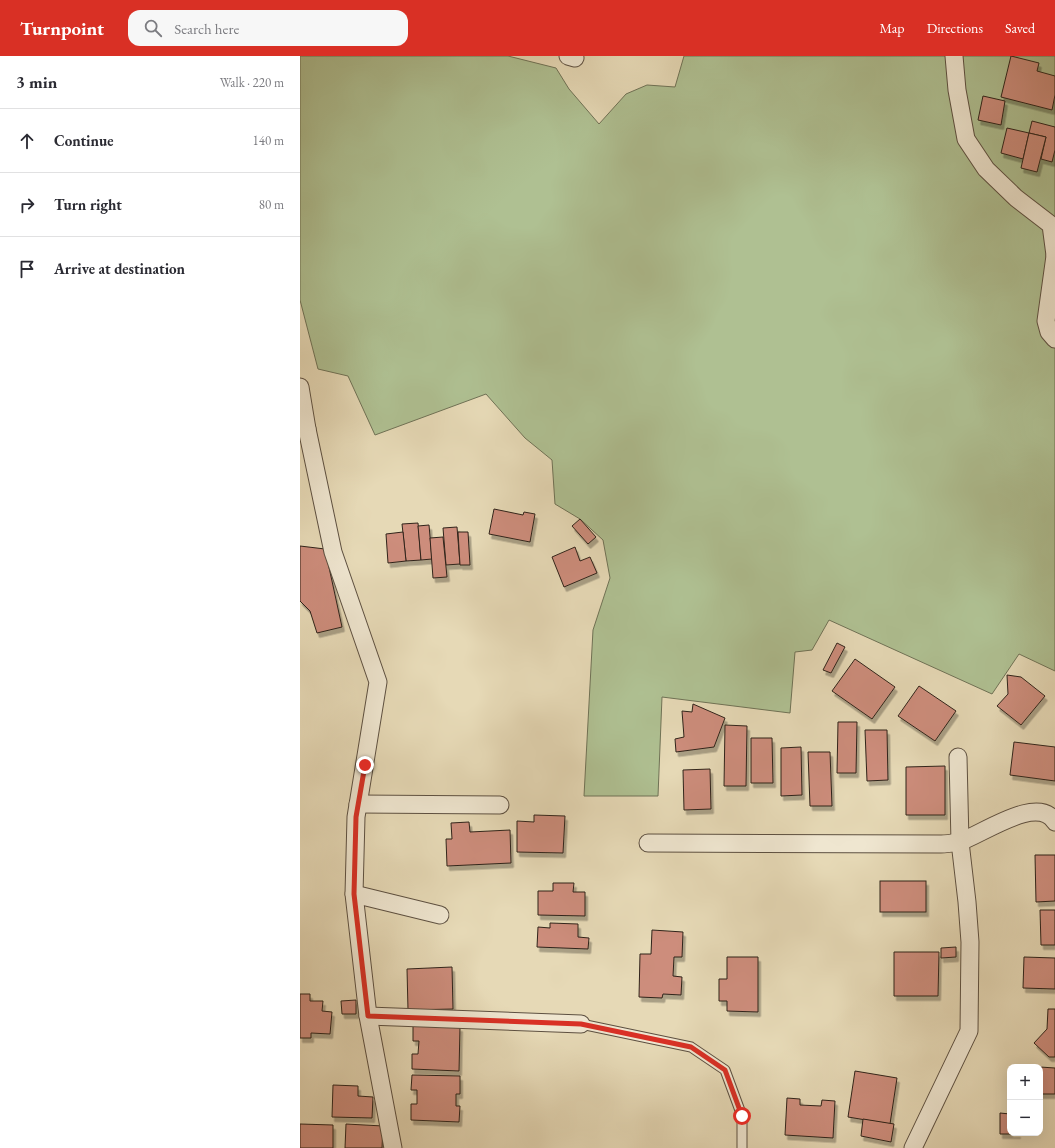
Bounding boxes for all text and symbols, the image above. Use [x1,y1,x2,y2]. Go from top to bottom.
search box [128,10,408,46]
text: Turnpoint [20,16,104,41]
icon: search [142,17,164,39]
text: Search here [174,19,239,38]
text: Map [879,19,905,37]
text: Directions [927,19,983,37]
text: Saved [1005,19,1035,37]
text: 3 min [16,71,57,93]
text: Walk · 220 m [220,74,284,91]
icon: ahead [16,130,38,152]
text: Continue [54,131,114,150]
text: 140 m [253,132,284,149]
icon: right [16,194,38,216]
text: Turn right [54,195,122,214]
text: 80 m [259,196,284,213]
icon: arrive [16,258,38,280]
text: Arrive at destination [54,259,185,278]
route end [356,756,374,774]
map controls [1007,1064,1043,1136]
button: + [1007,1064,1043,1100]
button: − [1007,1100,1043,1136]
route start [733,1107,751,1125]

